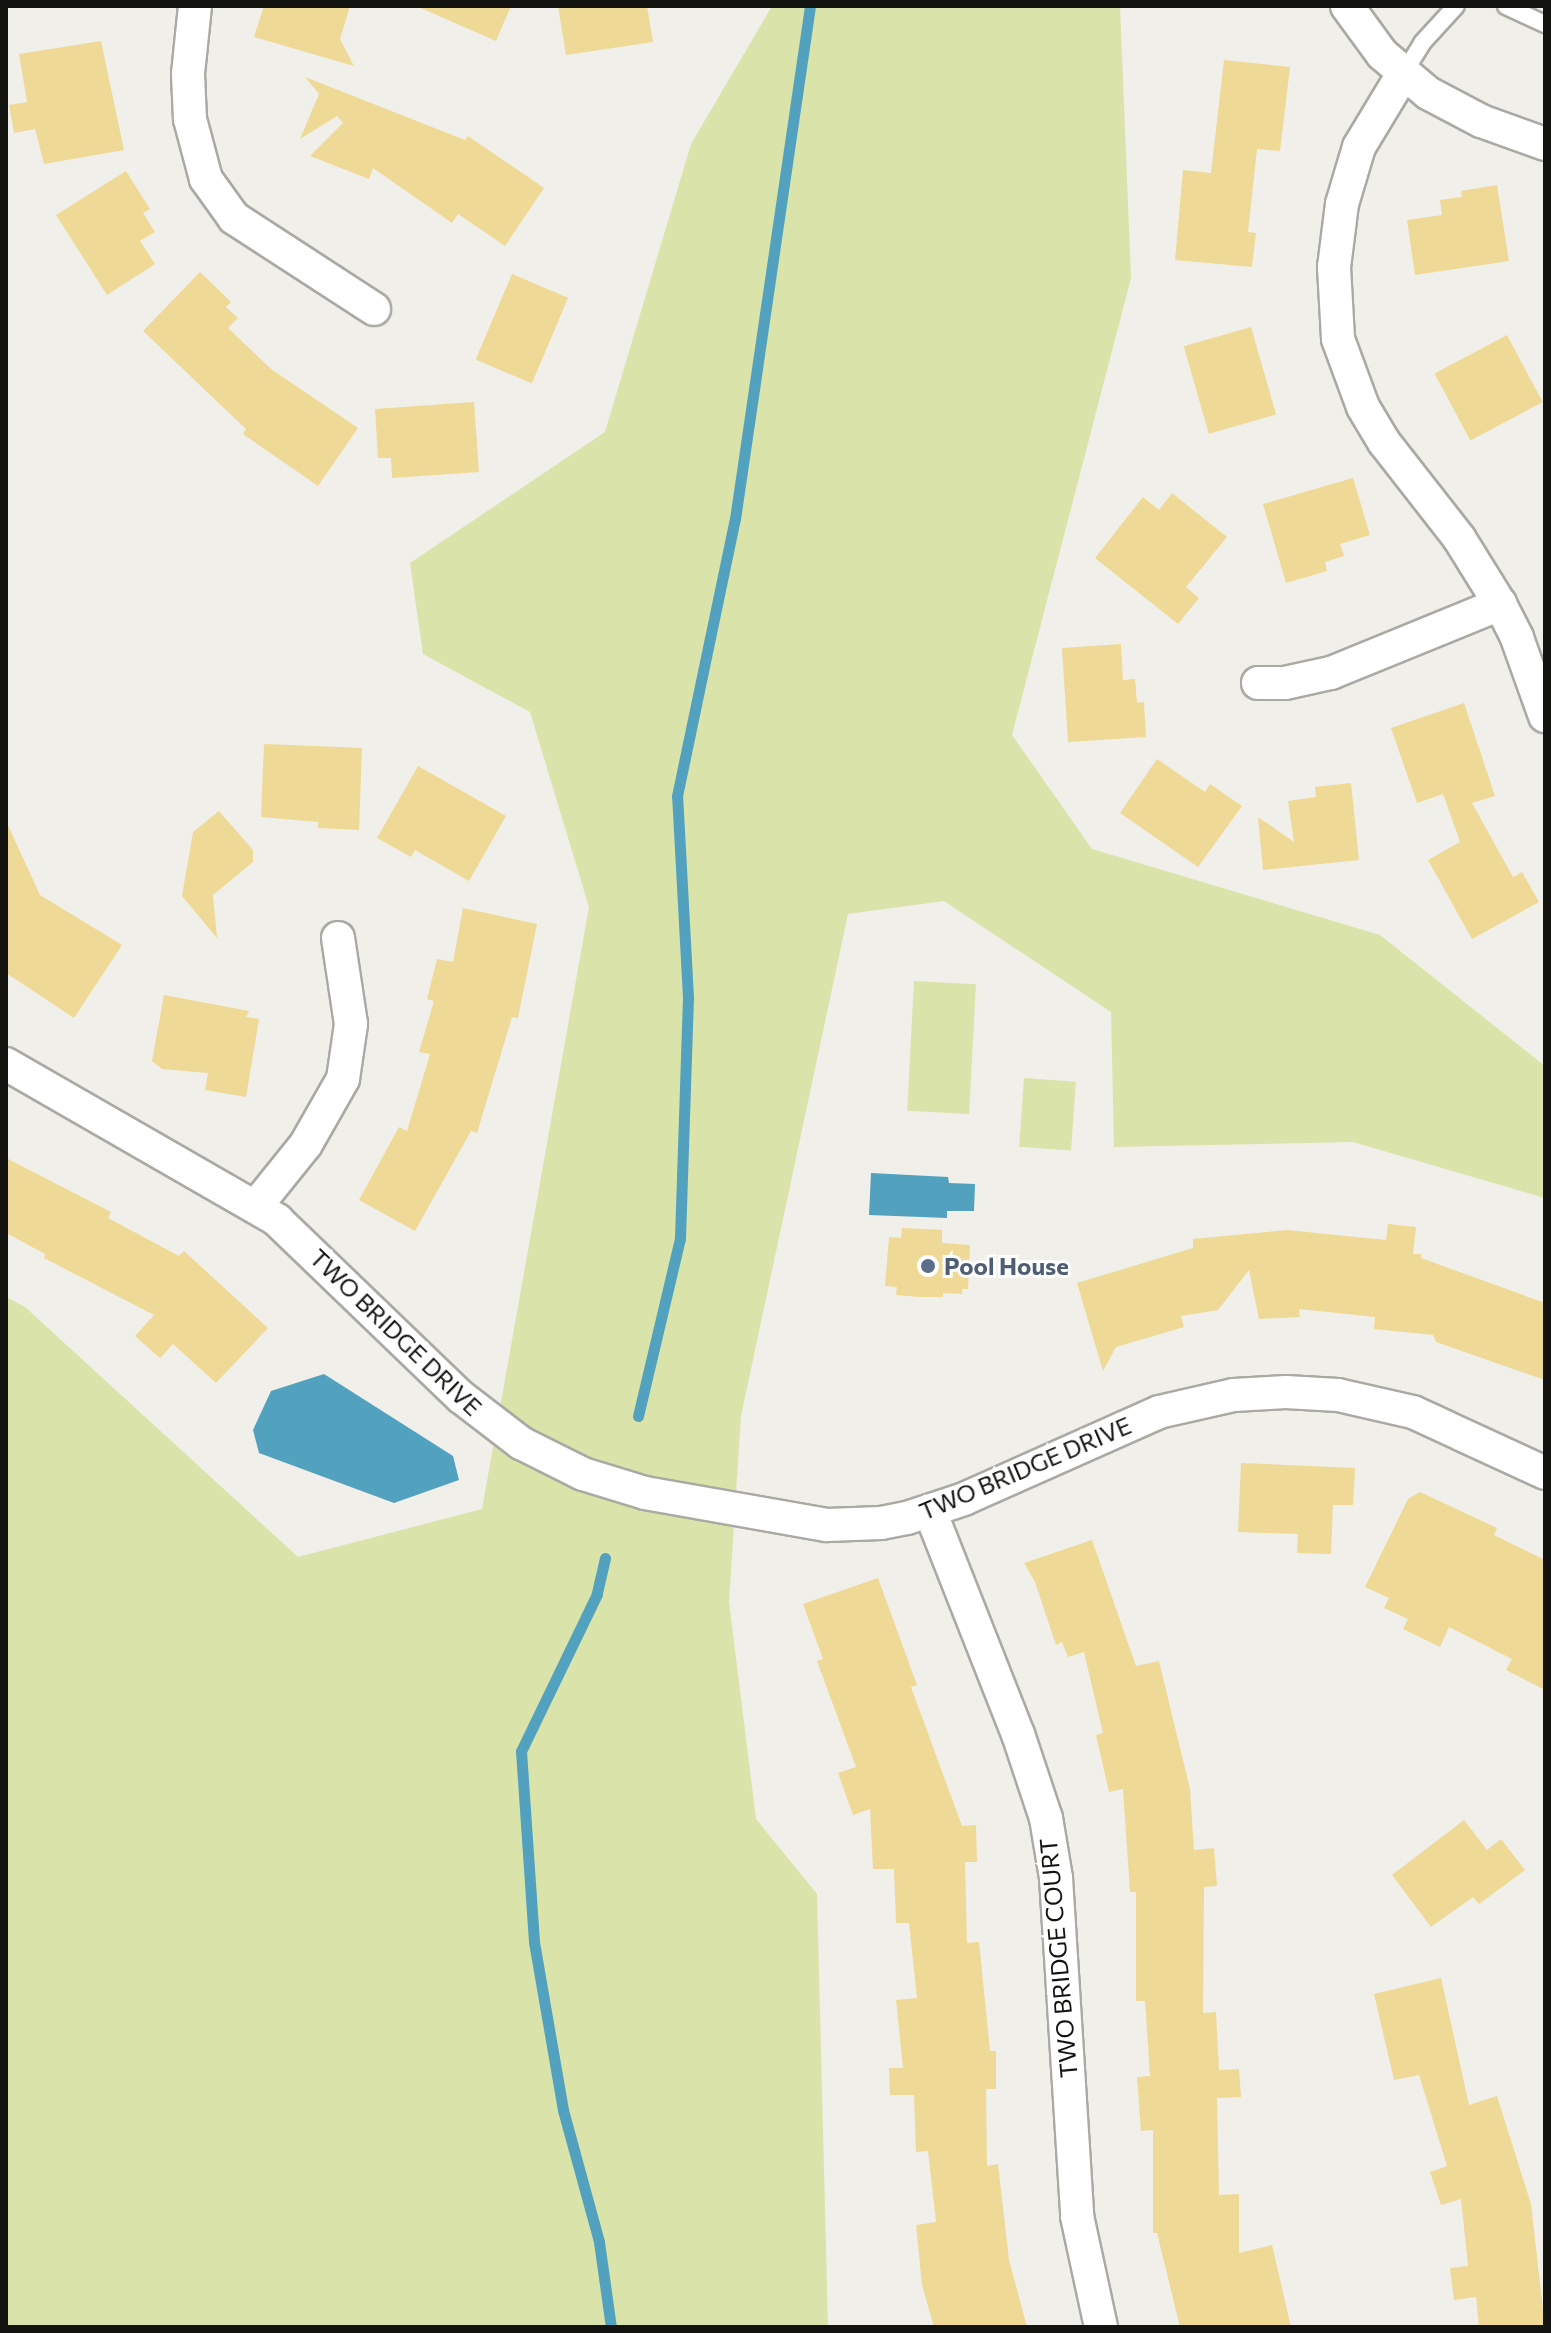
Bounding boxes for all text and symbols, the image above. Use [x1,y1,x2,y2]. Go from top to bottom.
street label: TWO BRIDGE DRIVE [304,1243,488,1421]
place label: Pool House [944,1252,1069,1280]
marker: Pool House [919,1257,937,1275]
street label: TWO BRIDGE DRIVE [915,1410,1135,1526]
street label: TWO BRIDGE COURT [1033,1837,1083,2079]

